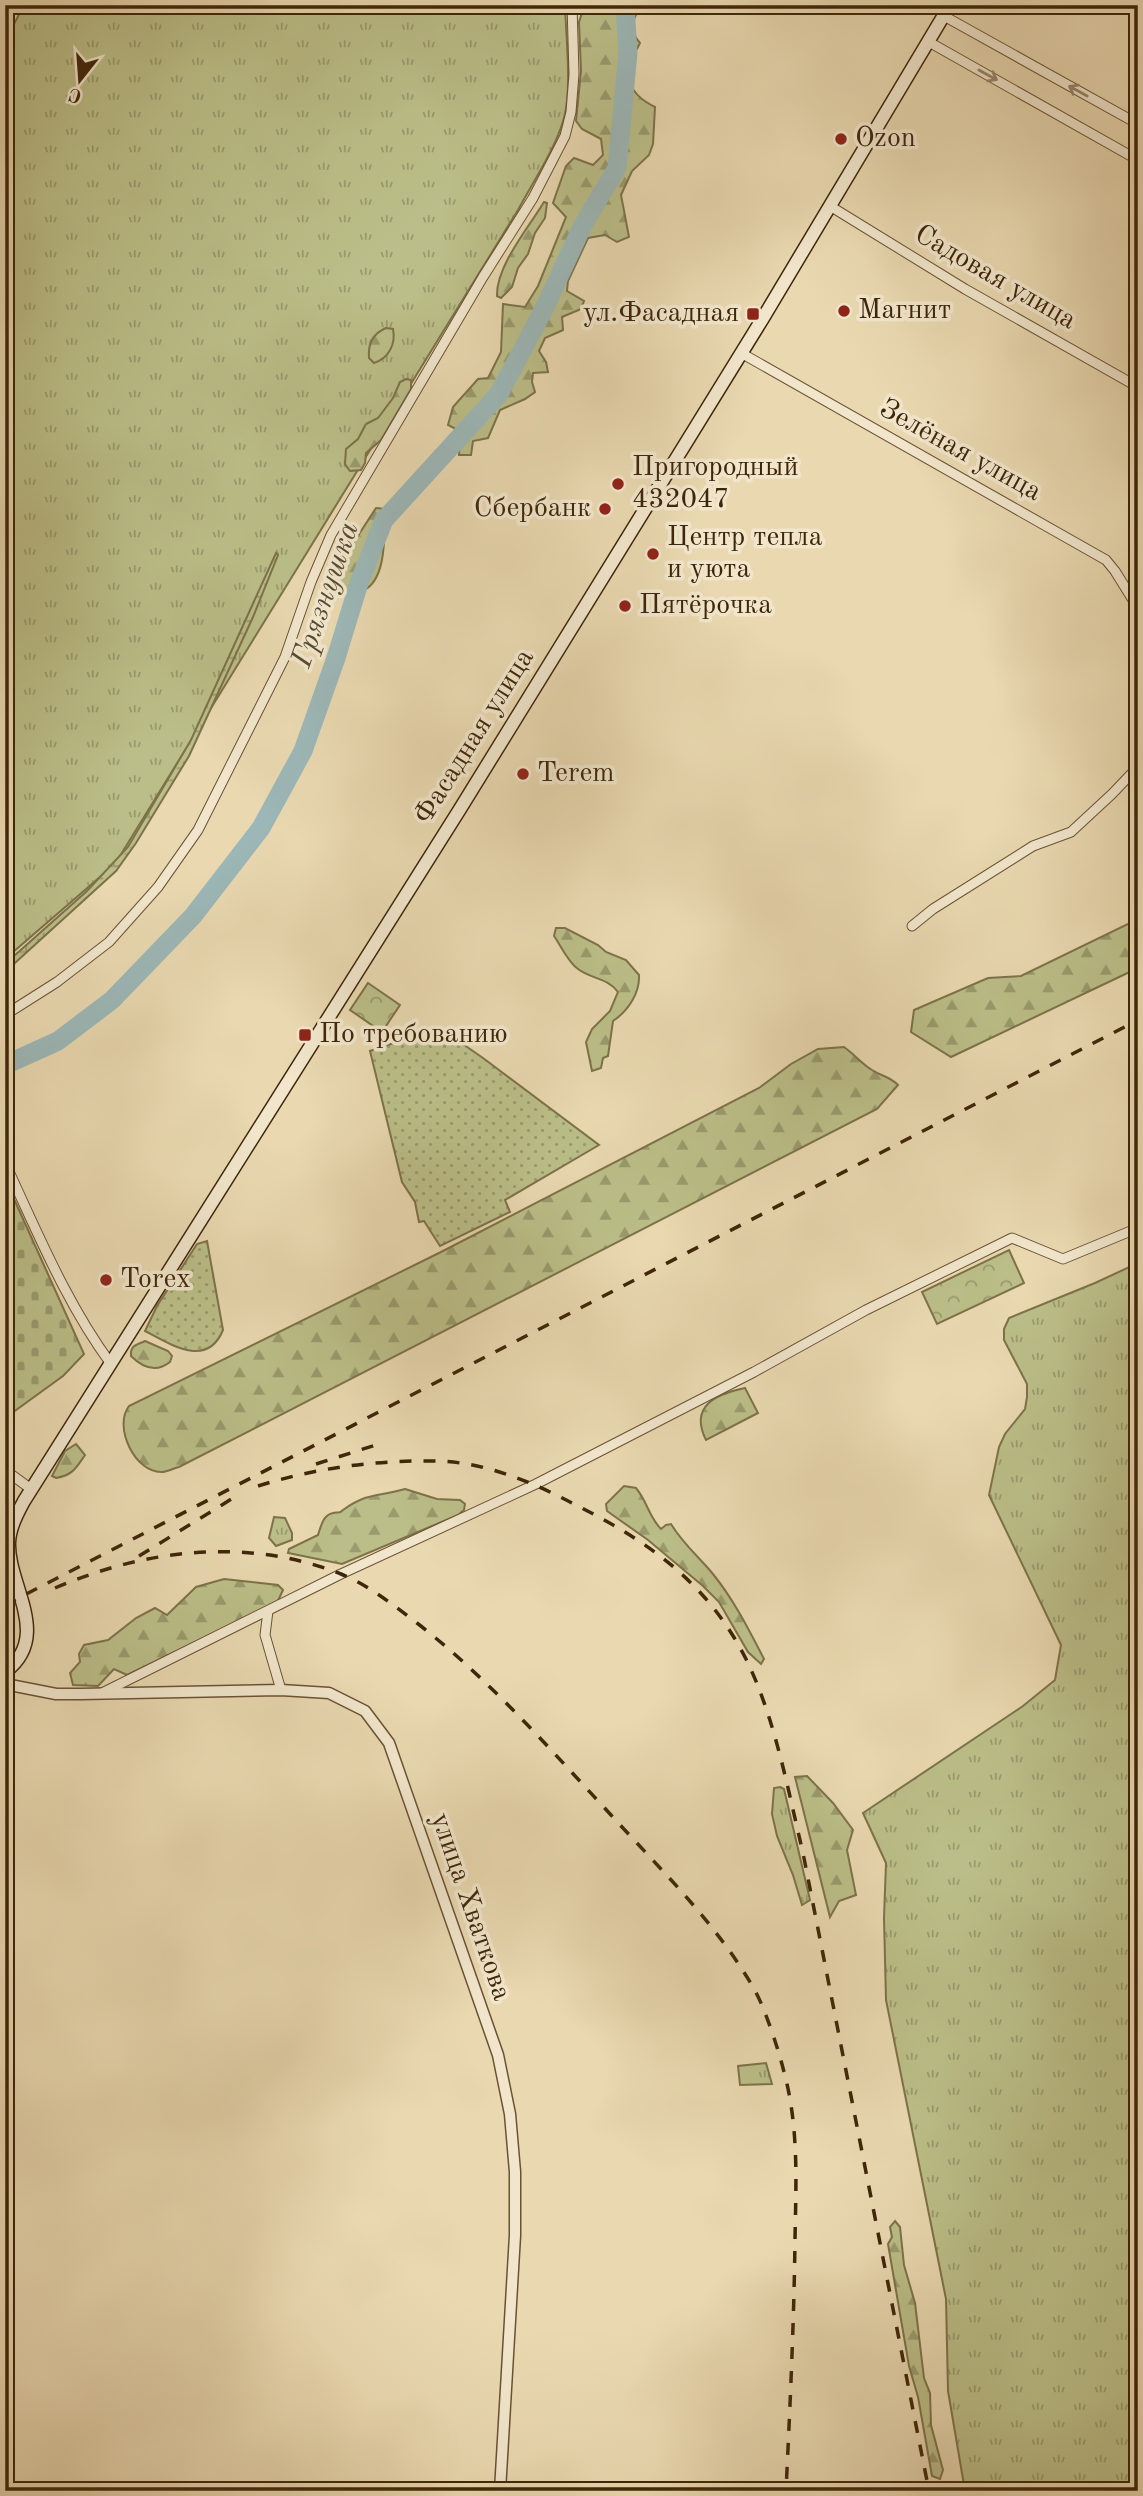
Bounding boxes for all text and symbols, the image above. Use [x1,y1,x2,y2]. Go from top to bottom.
north arrow [46,46,116,116]
one-way arrow [977,69,998,82]
text: С [67,83,85,105]
one-way arrow [1069,84,1089,98]
place label: Ozon [855,125,916,153]
marker: Ozon [833,131,849,147]
street label: Садовая улица [909,221,1081,336]
place label: Магнит [858,297,951,325]
place label: ул.Фасадная [583,300,739,328]
marker: Магнит [836,303,852,319]
marker: ул.Фасадная [745,306,761,322]
street label: Зелёная улица [874,395,1046,507]
place label: Пригородный 432047 [632,454,799,514]
marker: Пригородный 432047 [610,476,626,492]
place label: Сбербанк [474,495,591,523]
marker: Сбербанк [597,501,613,517]
water label: Грязнушка [287,518,365,673]
place label: Центр тепла и уюта [667,524,823,584]
marker: Центр тепла и уюта [645,546,661,562]
place label: Пятёрочка [639,592,772,620]
marker: Пятёрочка [617,598,633,614]
street label: Фасадная улица [410,645,540,829]
place label: Terem [537,760,615,788]
marker: Terem [515,766,531,782]
place label: По требованию [319,1021,507,1049]
marker: По требованию [297,1027,313,1043]
place label: Torex [120,1266,191,1294]
marker: Torex [98,1272,114,1288]
street label: улица Хваткова [425,1810,515,2004]

